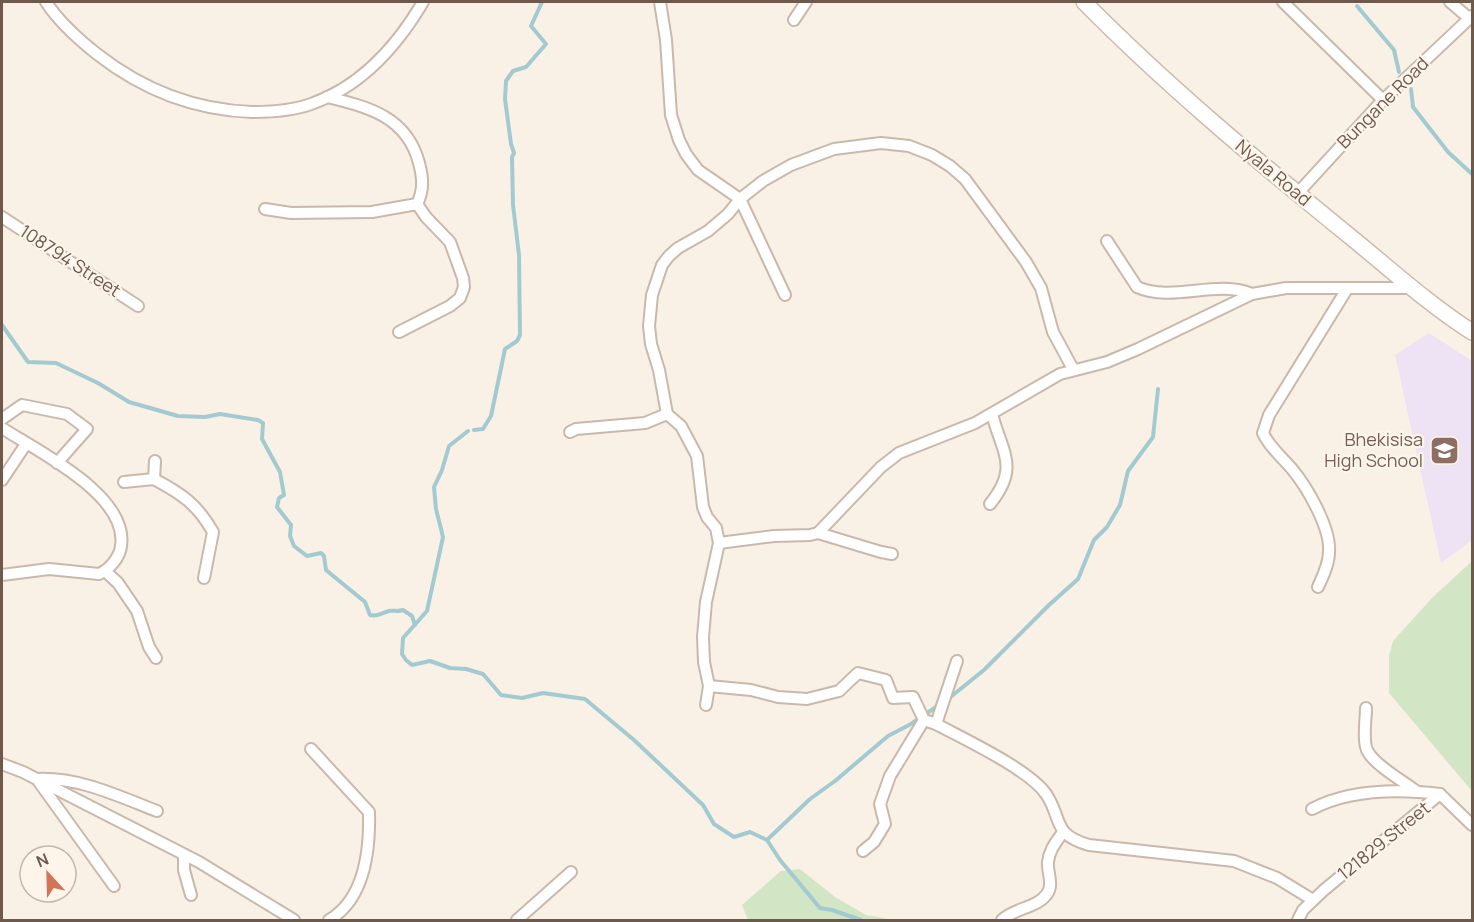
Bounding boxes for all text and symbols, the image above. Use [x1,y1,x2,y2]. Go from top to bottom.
street label: Bungane Road [1331,51,1433,153]
street label: Nyala Road [1231,133,1317,211]
street label: 108794 Street [15,219,126,302]
place label: Bhekisisa High School [1324,427,1423,472]
school or university icon: Bhekisisa High School [1428,434,1460,466]
street label: 121829 Street [1332,795,1435,885]
north arrow [18,844,78,904]
text: N [33,848,52,872]

